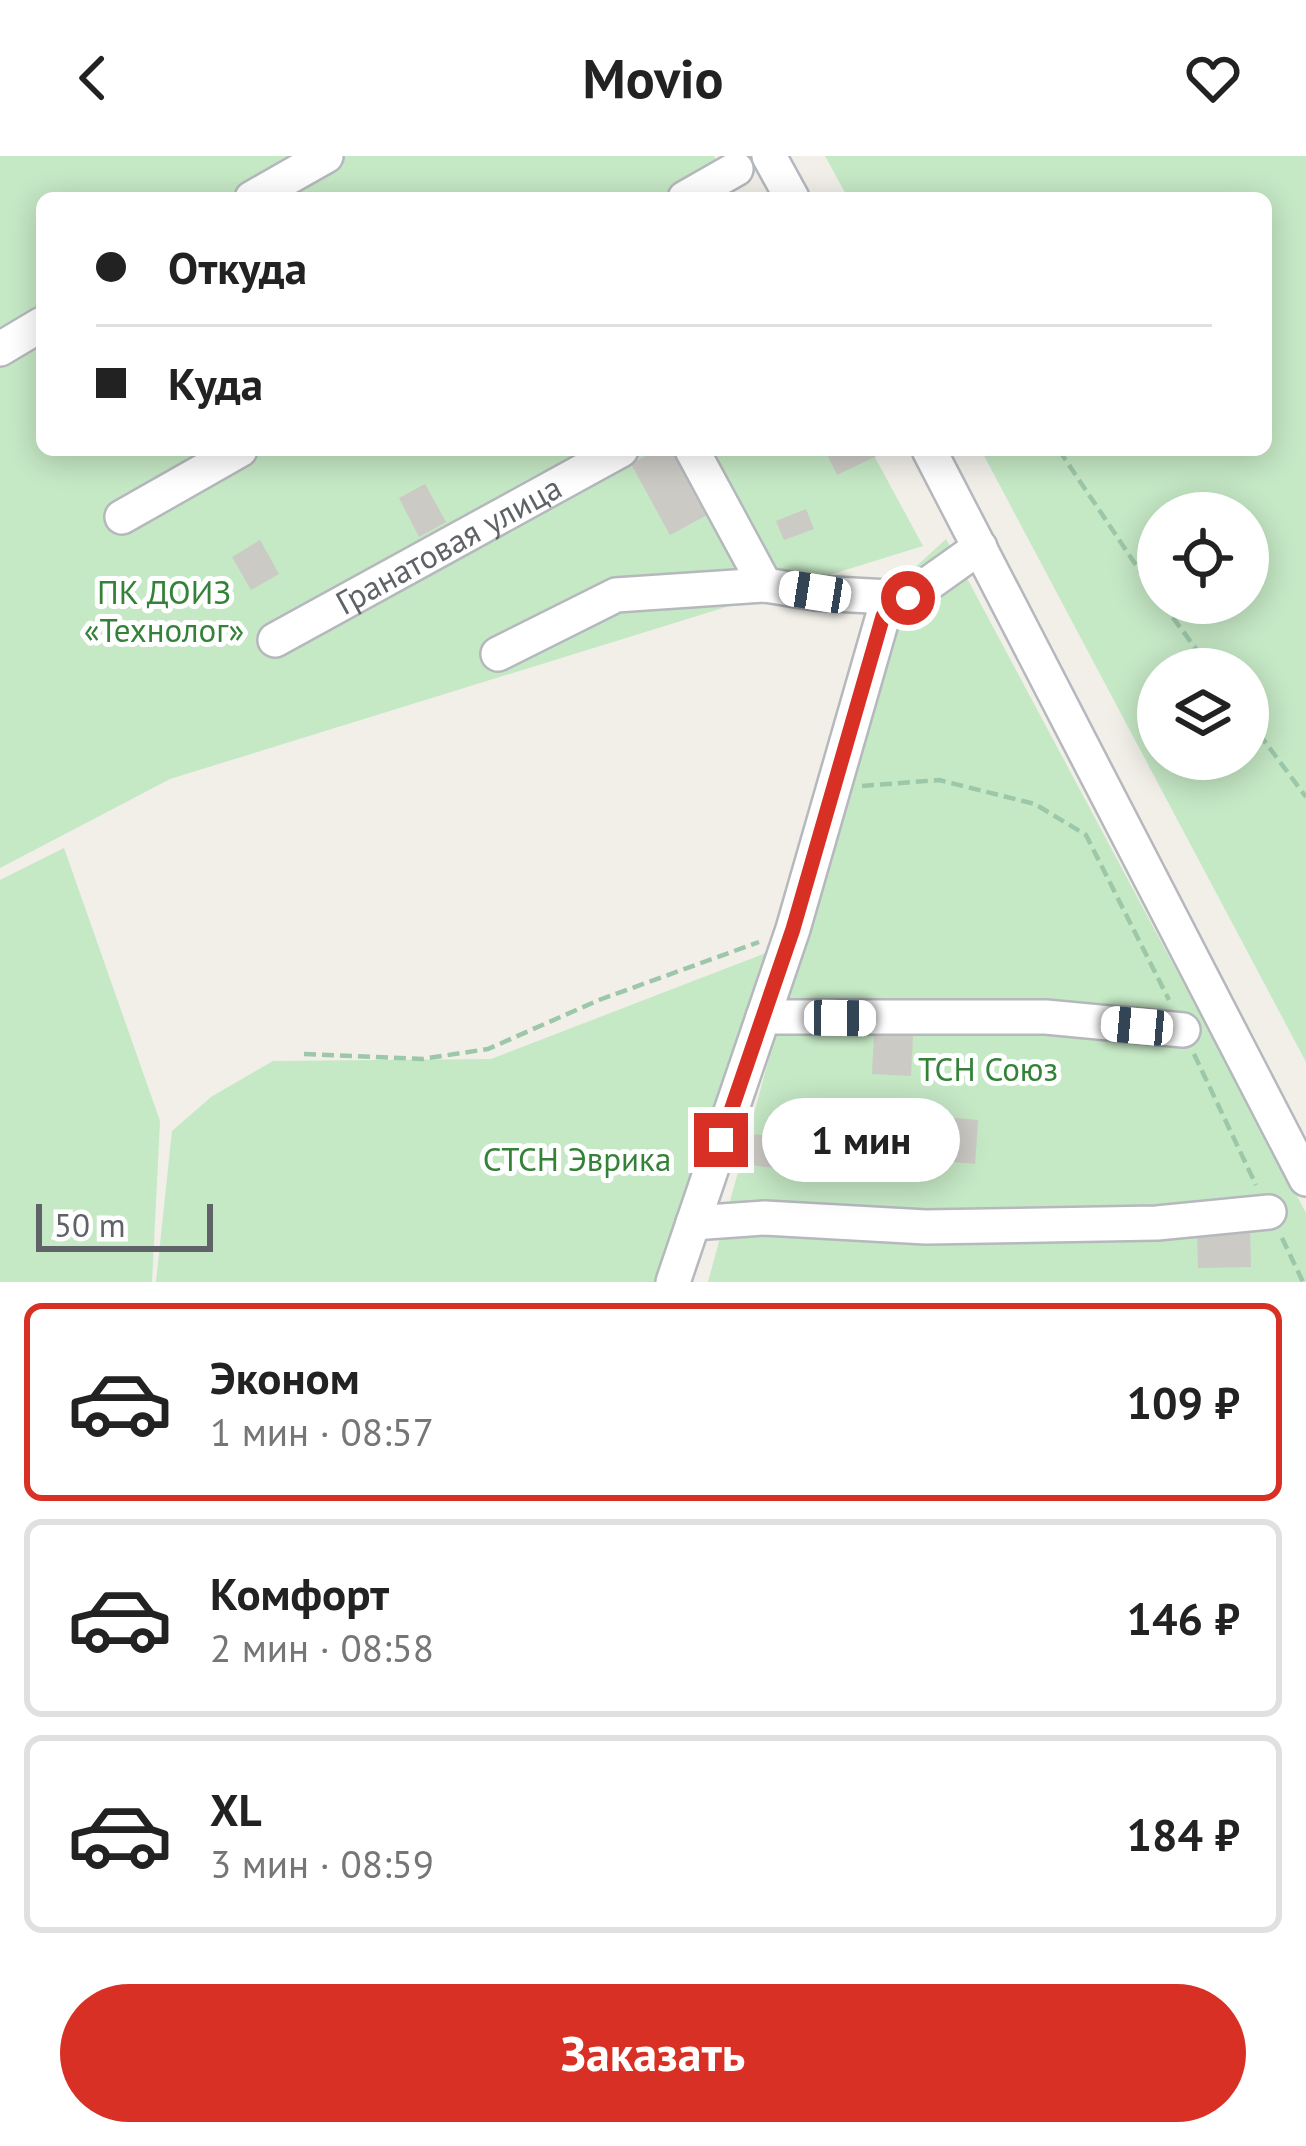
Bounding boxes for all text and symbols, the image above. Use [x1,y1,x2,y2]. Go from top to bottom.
text: Movio [583,43,723,113]
icon: back [60,45,126,111]
icon: heart [1180,45,1246,111]
text: Откуда [168,238,307,296]
text: Куда [168,354,263,412]
street label: Гранатовая улица [328,465,569,624]
map controls [1137,492,1269,780]
button: locate [1137,492,1269,624]
car [777,569,853,615]
park label: ПК ДОИЗ «Технолог» [84,570,244,651]
route start [881,571,935,625]
button: layers [1137,648,1269,780]
car [804,999,876,1037]
car [1100,1005,1174,1047]
park label: ТСН Союз [918,1047,1058,1090]
callout: 1 мин [763,1098,961,1182]
route end [694,1113,748,1167]
text: 1 мин [811,1114,911,1165]
park label: СТСН Эврика [483,1137,671,1180]
scale bar [36,1198,213,1251]
text: 50 m [54,1203,126,1246]
icon: car [66,1348,174,1456]
text: Эконом [210,1348,360,1406]
text: 109 ₽ [1127,1373,1240,1431]
text: 1 мин · 08:57 [210,1406,434,1457]
icon: car [66,1564,174,1672]
text: Комфорт [210,1564,389,1622]
text: 146 ₽ [1127,1589,1240,1647]
text: 2 мин · 08:58 [210,1622,434,1673]
icon: car [66,1780,174,1888]
text: XL [210,1780,262,1838]
text: 184 ₽ [1127,1805,1240,1863]
text: 3 мин · 08:59 [210,1838,434,1889]
button: Заказать [60,1984,1246,2122]

